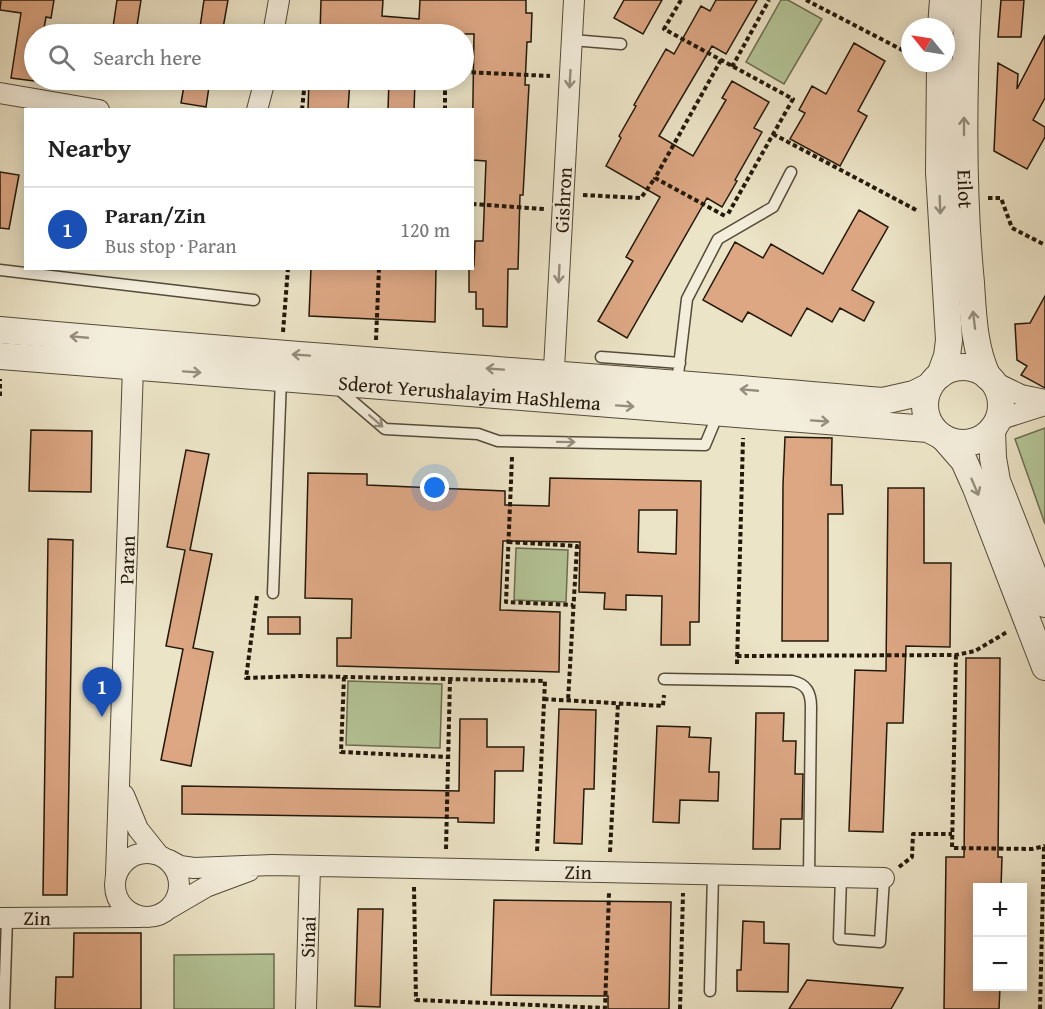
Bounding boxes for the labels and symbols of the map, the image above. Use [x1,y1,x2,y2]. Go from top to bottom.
north arrow [901,18,955,72]
one-way arrow [564,69,575,89]
one-way arrow [958,116,970,136]
street label: Gishron [546,166,579,234]
street label: Eilot [951,169,981,209]
one-way arrow [935,195,946,215]
one-way arrow [553,264,564,284]
one-way arrow [969,311,980,331]
one-way arrow [69,331,89,342]
one-way arrow [291,349,311,360]
one-way arrow [486,363,506,374]
one-way arrow [181,366,201,377]
street label: Sderot Yerushalayim HaShlema [337,368,603,417]
one-way arrow [739,384,759,395]
one-way arrow [615,400,635,411]
one-way arrow [368,414,383,428]
one-way arrow [809,415,829,426]
one-way arrow [556,436,576,448]
your location [420,473,449,502]
one-way arrow [970,477,981,496]
street label: Paran [111,535,142,585]
pin: 1 [82,668,122,717]
street label: Zin [564,857,592,886]
street label: Zin [23,903,51,932]
street label: Sinai [292,915,323,958]

